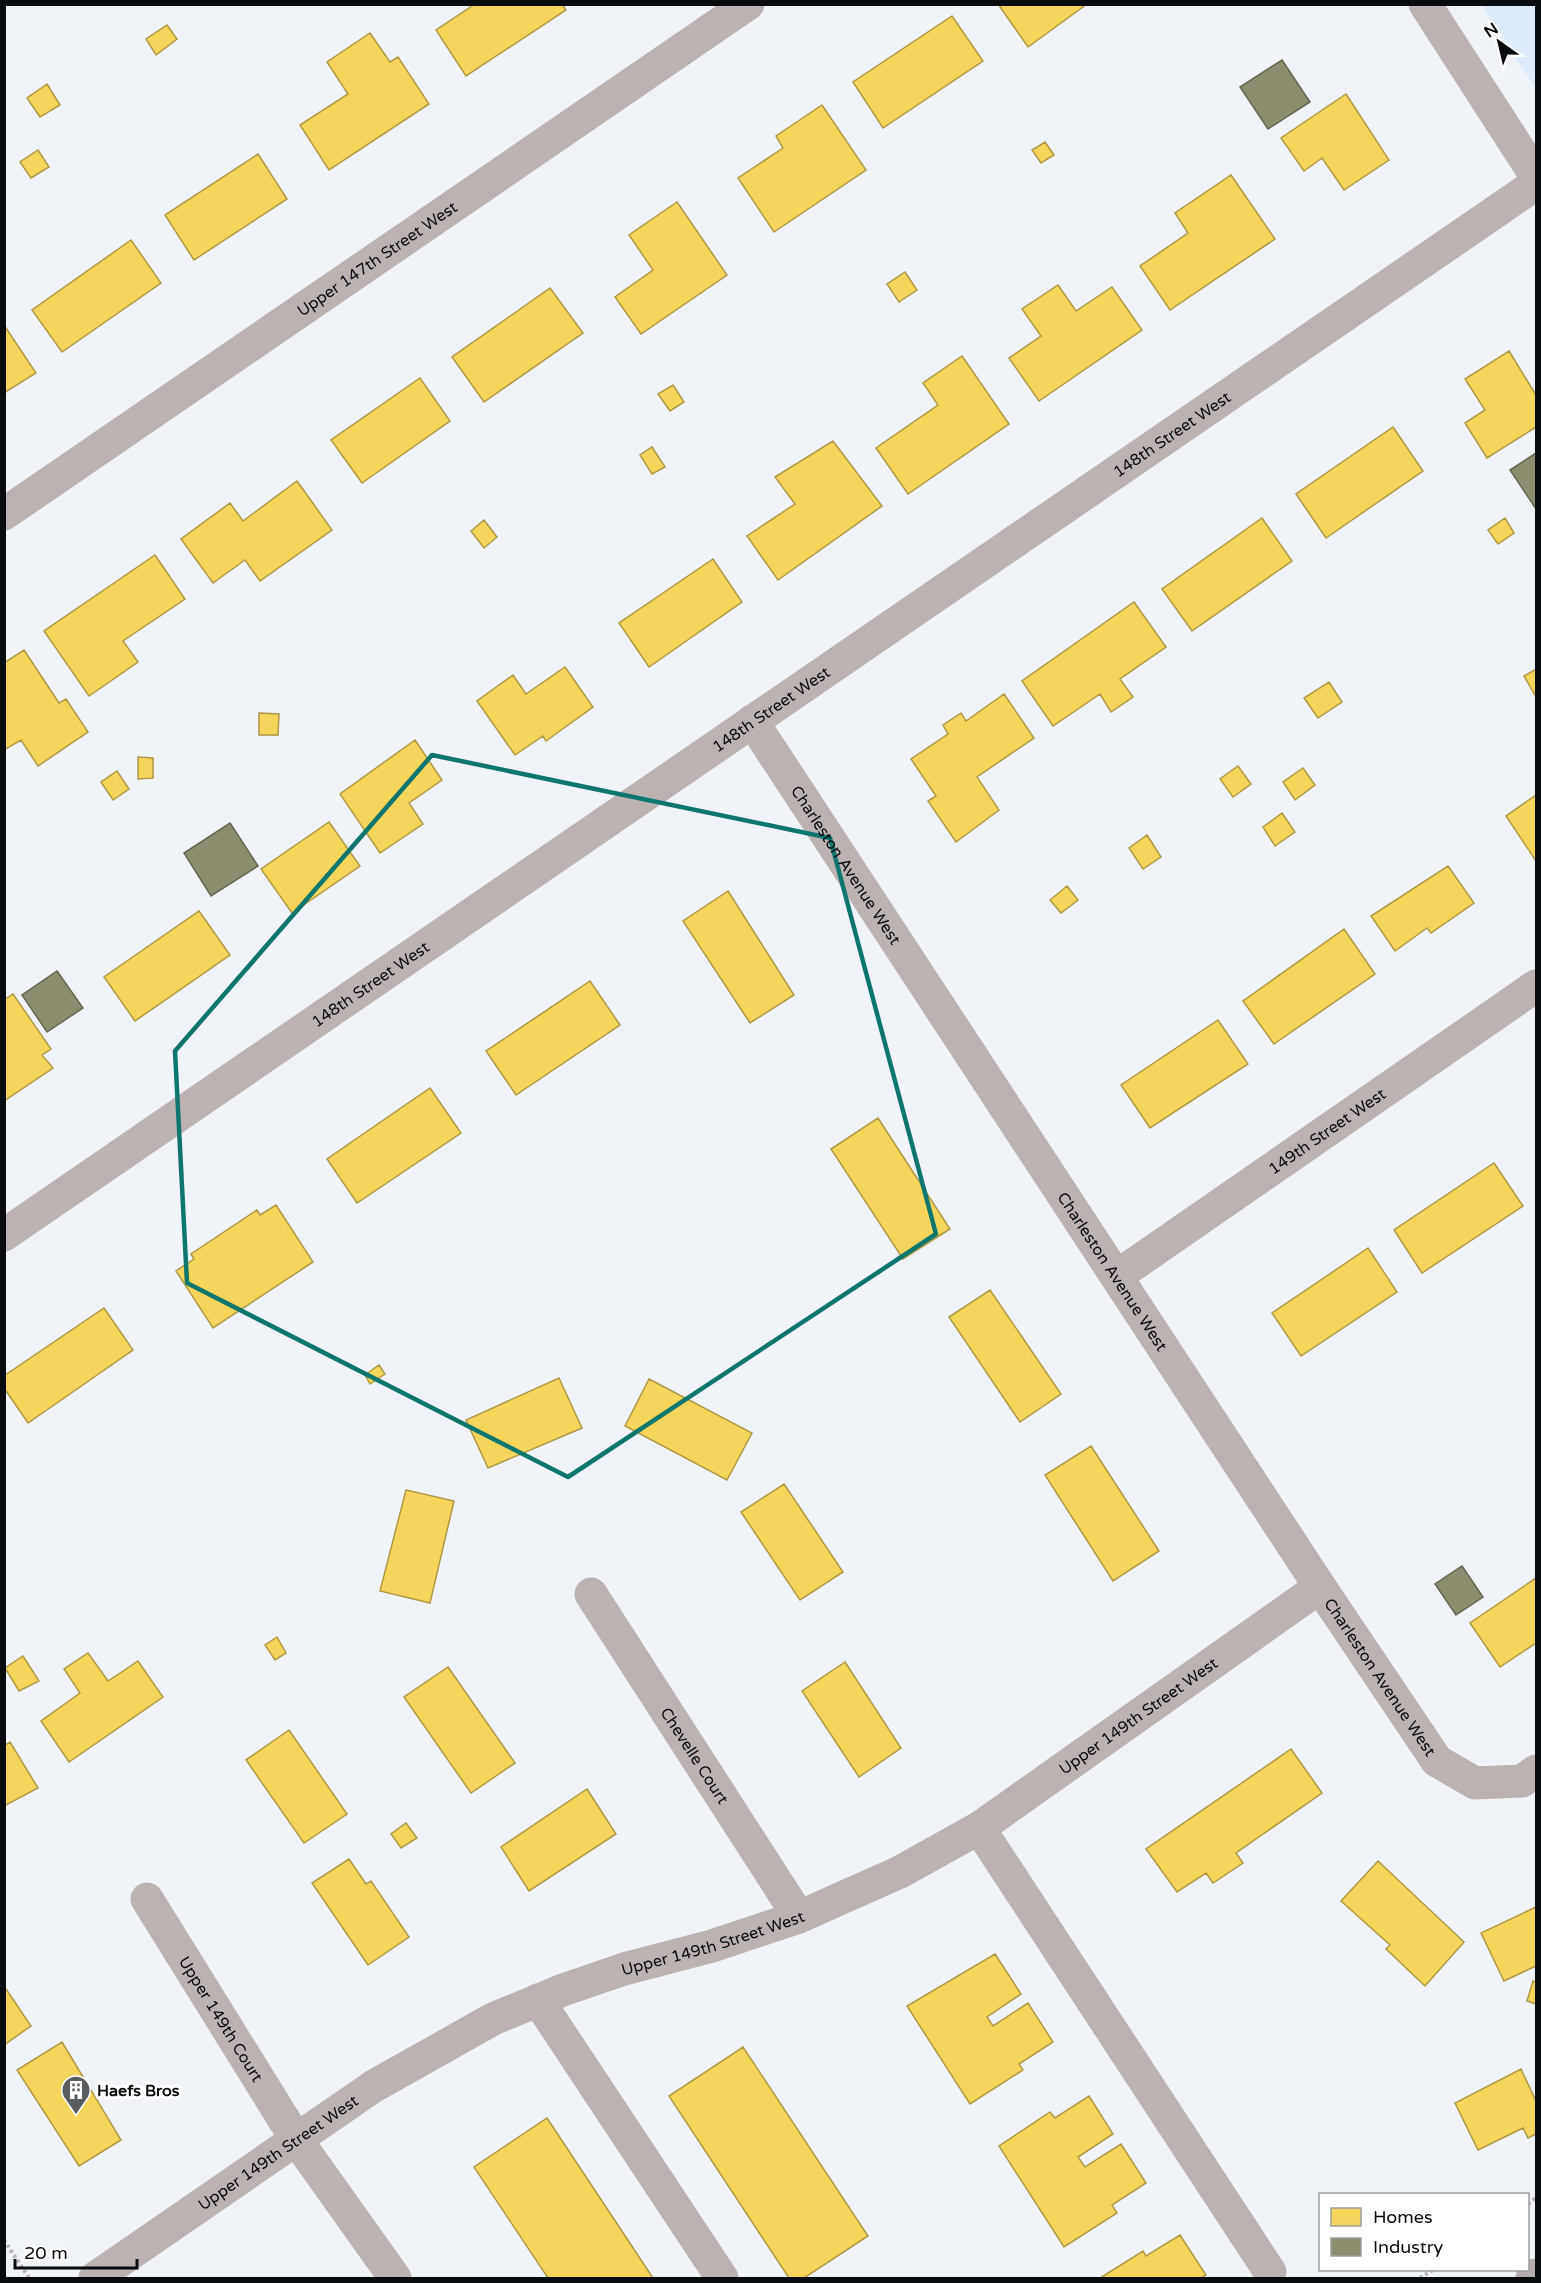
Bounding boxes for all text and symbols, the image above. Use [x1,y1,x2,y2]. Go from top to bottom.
north arrow [1469,12,1529,72]
text: N [1480,19,1502,42]
street label: Upper 147th Street West [293,197,461,321]
street label: 148th Street West [1109,387,1235,482]
street label: 148th Street West [709,662,834,757]
street label: Charleston Avenue West [786,782,905,949]
street label: 148th Street West [308,937,433,1032]
street label: 149th Street West [1265,1084,1390,1179]
street label: Charleston Avenue West [1053,1188,1171,1355]
street label: Charleston Avenue West [1319,1595,1440,1760]
street label: Upper 149th Street West [1055,1653,1222,1779]
street label: Chevelle Court [656,1704,733,1808]
street label: Upper 149th Street West [619,1907,808,1980]
street label: Upper 149th Court [174,1953,267,2086]
building icon: Haefs Bros [60,2074,92,2116]
place label: Haefs Bros [97,2081,180,2101]
street label: Upper 149th Street West [195,2091,362,2215]
legend [1319,2193,1529,2271]
text: Homes [1373,2206,1433,2228]
scale bar [15,2232,136,2270]
text: Industry [1373,2236,1444,2258]
text: 20 m [24,2242,68,2264]

